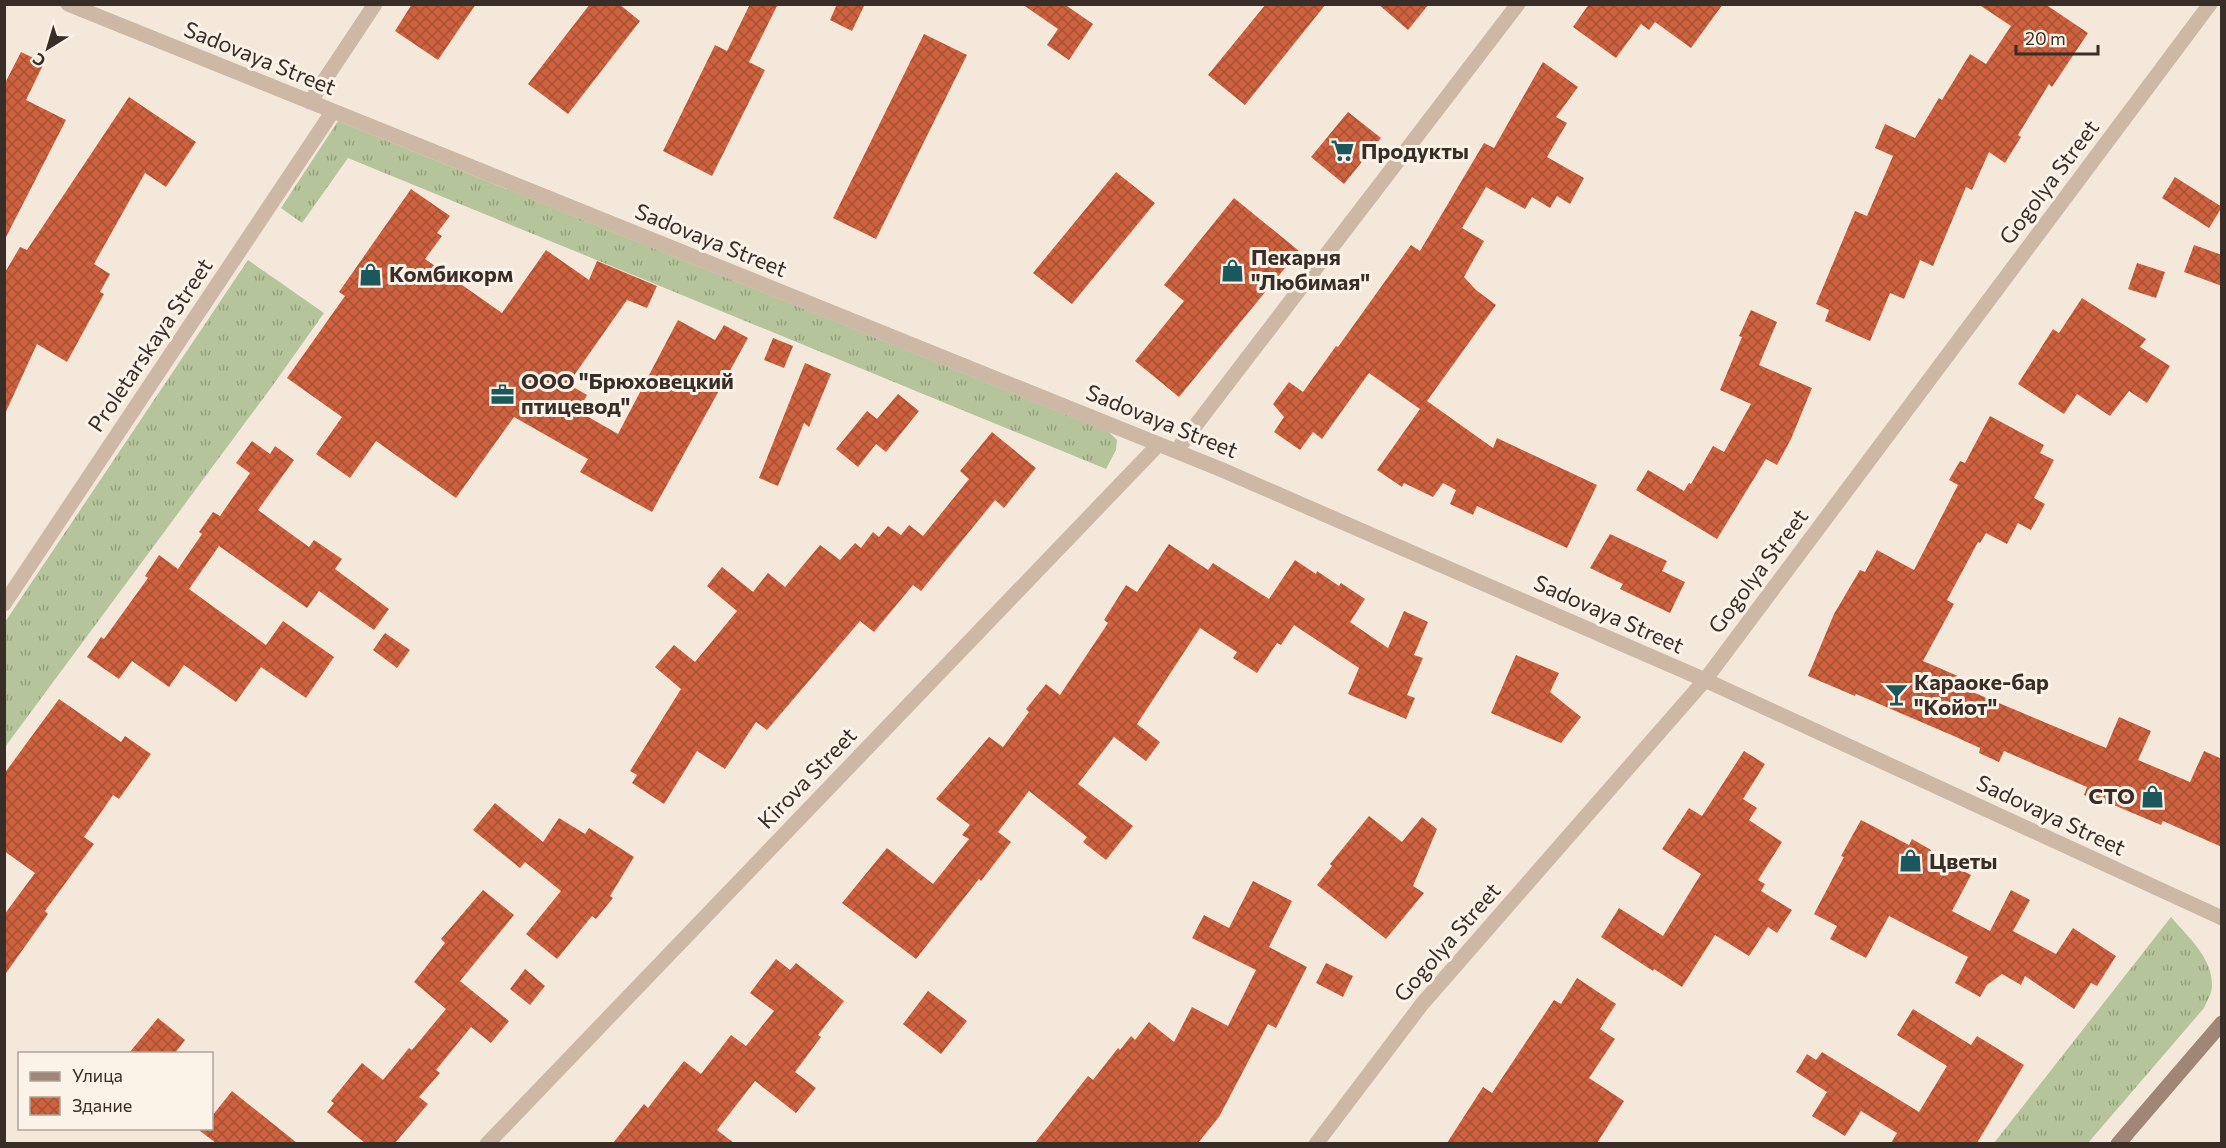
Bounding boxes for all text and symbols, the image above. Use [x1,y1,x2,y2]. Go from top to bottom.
street label: Sadovaya Street [180,15,340,100]
north arrow [18,18,78,78]
scale bar [2016,18,2098,56]
text: 20 m [2025,27,2066,49]
text: С [29,49,49,71]
street label: Gogolya Street [1993,114,2104,249]
place label: Продукты [1361,137,1469,164]
supermarket icon: Продукты [1330,138,1356,164]
street label: Sadovaya Street [631,197,791,282]
place label: Пекарня "Любимая" [1251,243,1370,295]
street label: Proletarskaya Street [81,253,218,437]
shop icon: Пекарня "Любимая" [1220,257,1246,283]
place label: Комбикорм [389,260,513,287]
shop icon: Комбикорм [358,261,384,287]
place label: ООО "Брюховецкий птицевод" [521,367,734,419]
street label: Sadovaya Street [1082,378,1242,463]
office icon: ООО "Брюховецкий птицевод" [490,381,516,407]
street label: Gogolya Street [1702,503,1813,638]
street label: Sadovaya Street [1530,568,1688,659]
place label: Караоке-бар "Койот" [1914,668,2049,720]
bar icon: Караоке-бар "Койот" [1883,682,1909,708]
street label: Kirova Street [752,721,862,834]
street label: Sadovaya Street [1972,768,2130,861]
place label: СТО [2088,782,2135,809]
shop icon: СТО [2140,783,2166,809]
place label: Цветы [1929,847,1998,874]
shop icon: Цветы [1898,848,1924,874]
street label: Gogolya Street [1388,877,1506,1007]
legend [18,1052,213,1130]
text: Улица [72,1064,123,1086]
text: Здание [72,1094,132,1116]

